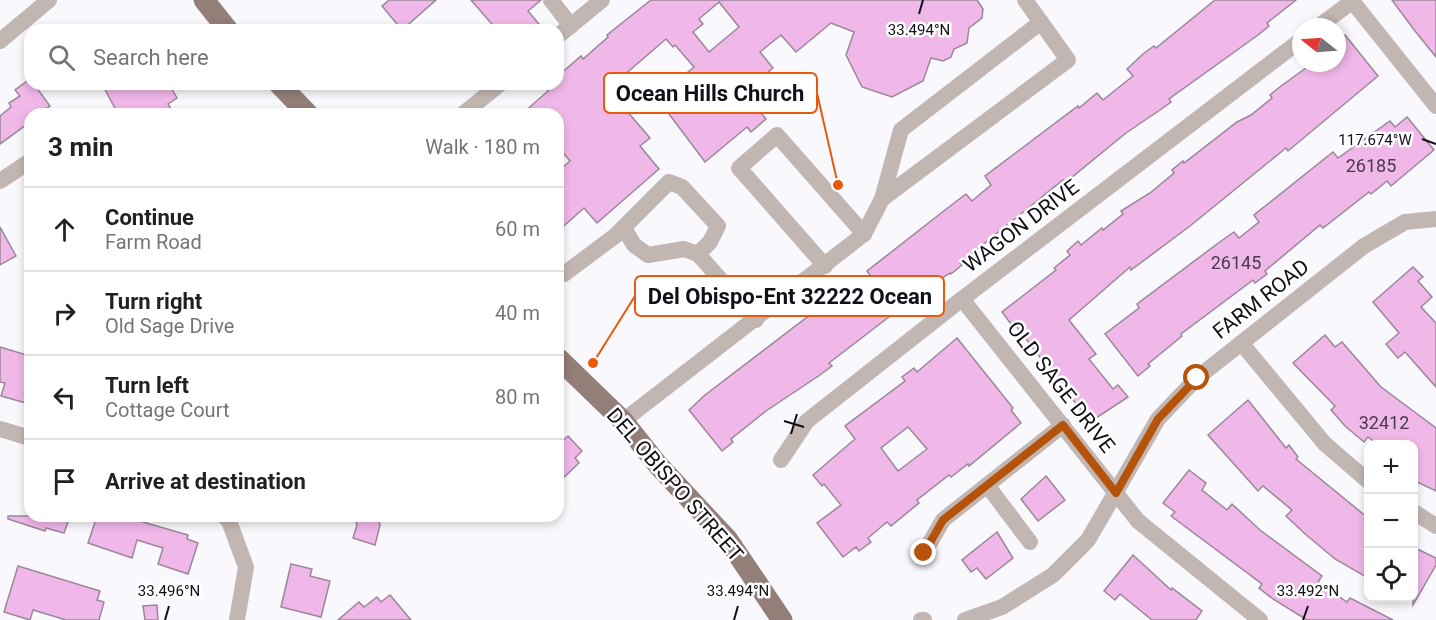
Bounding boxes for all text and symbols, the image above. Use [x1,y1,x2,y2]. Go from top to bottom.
north arrow [1292,18,1346,72]
text: 33.494°N [888,21,950,39]
search box [24,24,564,90]
icon: search [45,41,78,74]
text: Search here [93,45,209,70]
callout: Ocean Hills Church [604,73,817,113]
text: Ocean Hills Church [616,81,804,106]
text: 117.674°W [1338,131,1412,149]
text: 3 min [48,132,113,162]
text: Walk · 180 m [425,135,540,159]
house number: 26185 [1346,155,1396,176]
street label: WAGON DRIVE [958,175,1084,277]
text: Continue [105,205,194,230]
icon: ahead [48,213,81,246]
text: 60 m [495,217,540,241]
text: Farm Road [105,230,202,254]
house number: 26145 [1211,252,1261,273]
street label: FARM ROAD [1208,254,1314,344]
callout: Del Obispo-Ent 32222 Ocean [635,276,944,316]
text: Del Obispo-Ent 32222 Ocean [648,284,932,309]
text: Turn right [105,289,202,314]
icon: right [48,297,81,330]
text: 40 m [495,301,540,325]
text: Old Sage Drive [105,314,234,338]
street label: OLD SAGE DRIVE [1002,317,1120,457]
route start [1183,364,1209,390]
text: Turn left [105,373,189,398]
icon: left [48,381,81,414]
text: 80 m [495,385,540,409]
text: Cottage Court [105,398,229,422]
street label: DEL OBISPO STREET [602,403,748,567]
house number: 32412 [1359,412,1409,433]
map controls [1364,440,1418,602]
button: + [1364,440,1418,494]
icon: arrive [48,465,81,498]
text: Arrive at destination [105,469,306,494]
button: − [1364,494,1418,548]
route end [910,539,936,565]
button: locate [1364,548,1418,602]
text: 33.496°N [138,582,200,600]
text: 33.494°N [707,582,769,600]
text: 33.492°N [1277,582,1339,600]

